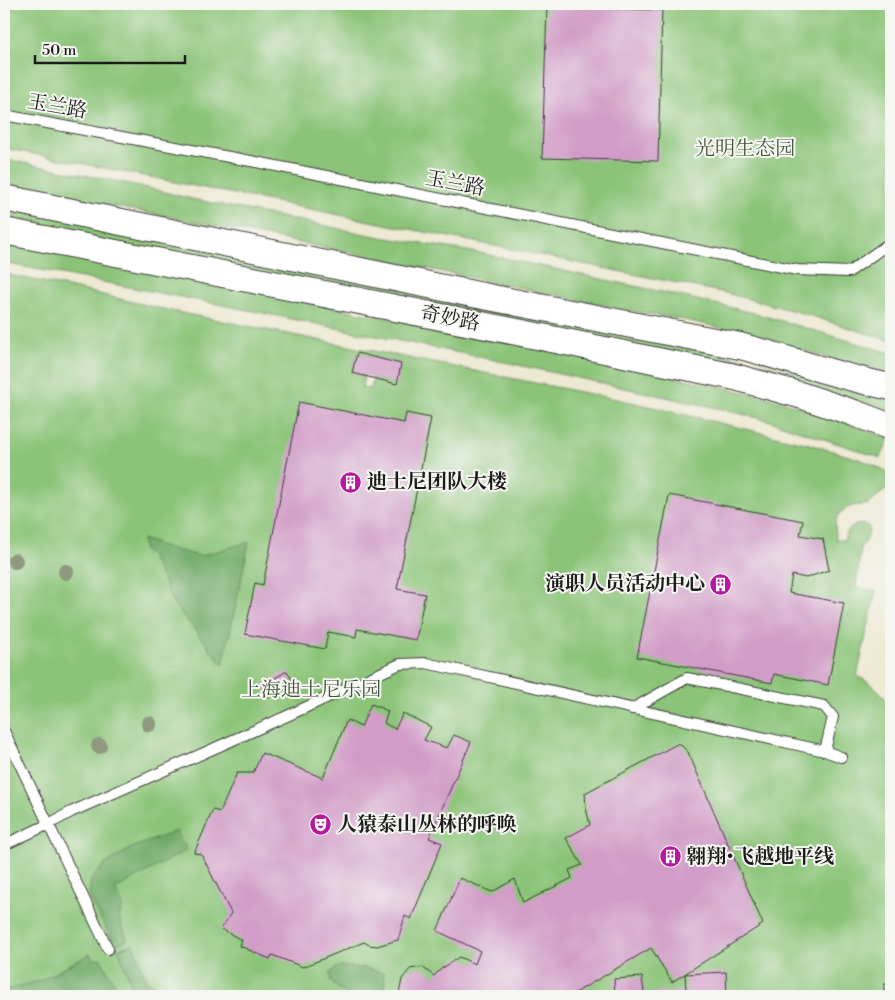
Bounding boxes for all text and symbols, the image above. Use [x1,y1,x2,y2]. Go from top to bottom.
scale bar [35,32,185,64]
text: 50 m [42,41,76,60]
street label: 玉兰路 [25,89,89,125]
park label: 光明生态园 [695,137,795,162]
street label: 玉兰路 [423,166,487,202]
street label: 奇妙路 [418,301,482,337]
building icon: 迪士尼团队大楼 [339,470,363,494]
place label: 迪士尼团队大楼 [367,470,507,495]
place label: 演职人员活动中心 [545,572,705,597]
building icon: 演职人员活动中心 [709,572,733,596]
park label: 上海迪士尼乐园 [241,678,381,703]
theatre icon: 人猿泰山丛林的呼唤 [309,813,333,837]
place label: 人猿泰山丛林的呼唤 [337,813,517,838]
building icon: 翱翔•飞越地平线 [658,845,682,869]
place label: 翱翔•飞越地平线 [686,845,834,870]

